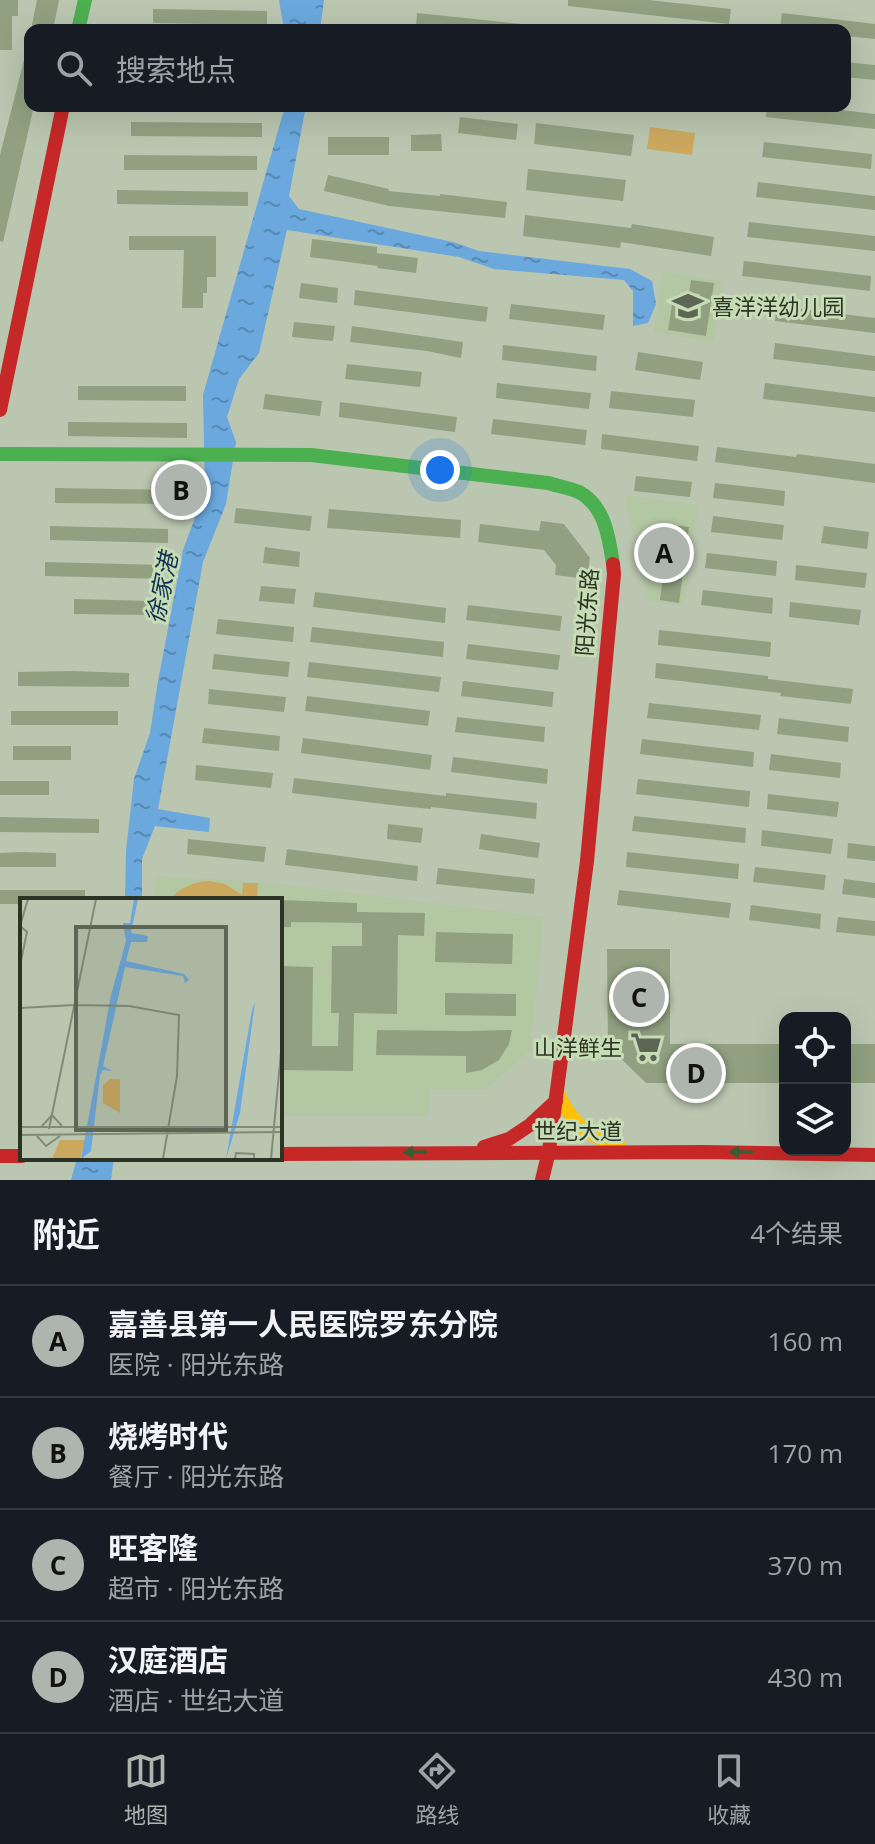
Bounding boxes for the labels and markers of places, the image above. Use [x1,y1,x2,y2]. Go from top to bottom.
school or university icon: 喜洋洋幼儿园 [671,289,705,323]
place label: 喜洋洋幼儿园 [712,291,844,321]
pin: B [155,460,207,520]
pin: A [638,523,690,583]
pin: C [613,967,665,1027]
supermarket icon: 山洋鲜生 [629,1030,663,1064]
place label: 山洋鲜生 [534,1032,622,1062]
pin: D [670,1043,722,1103]

